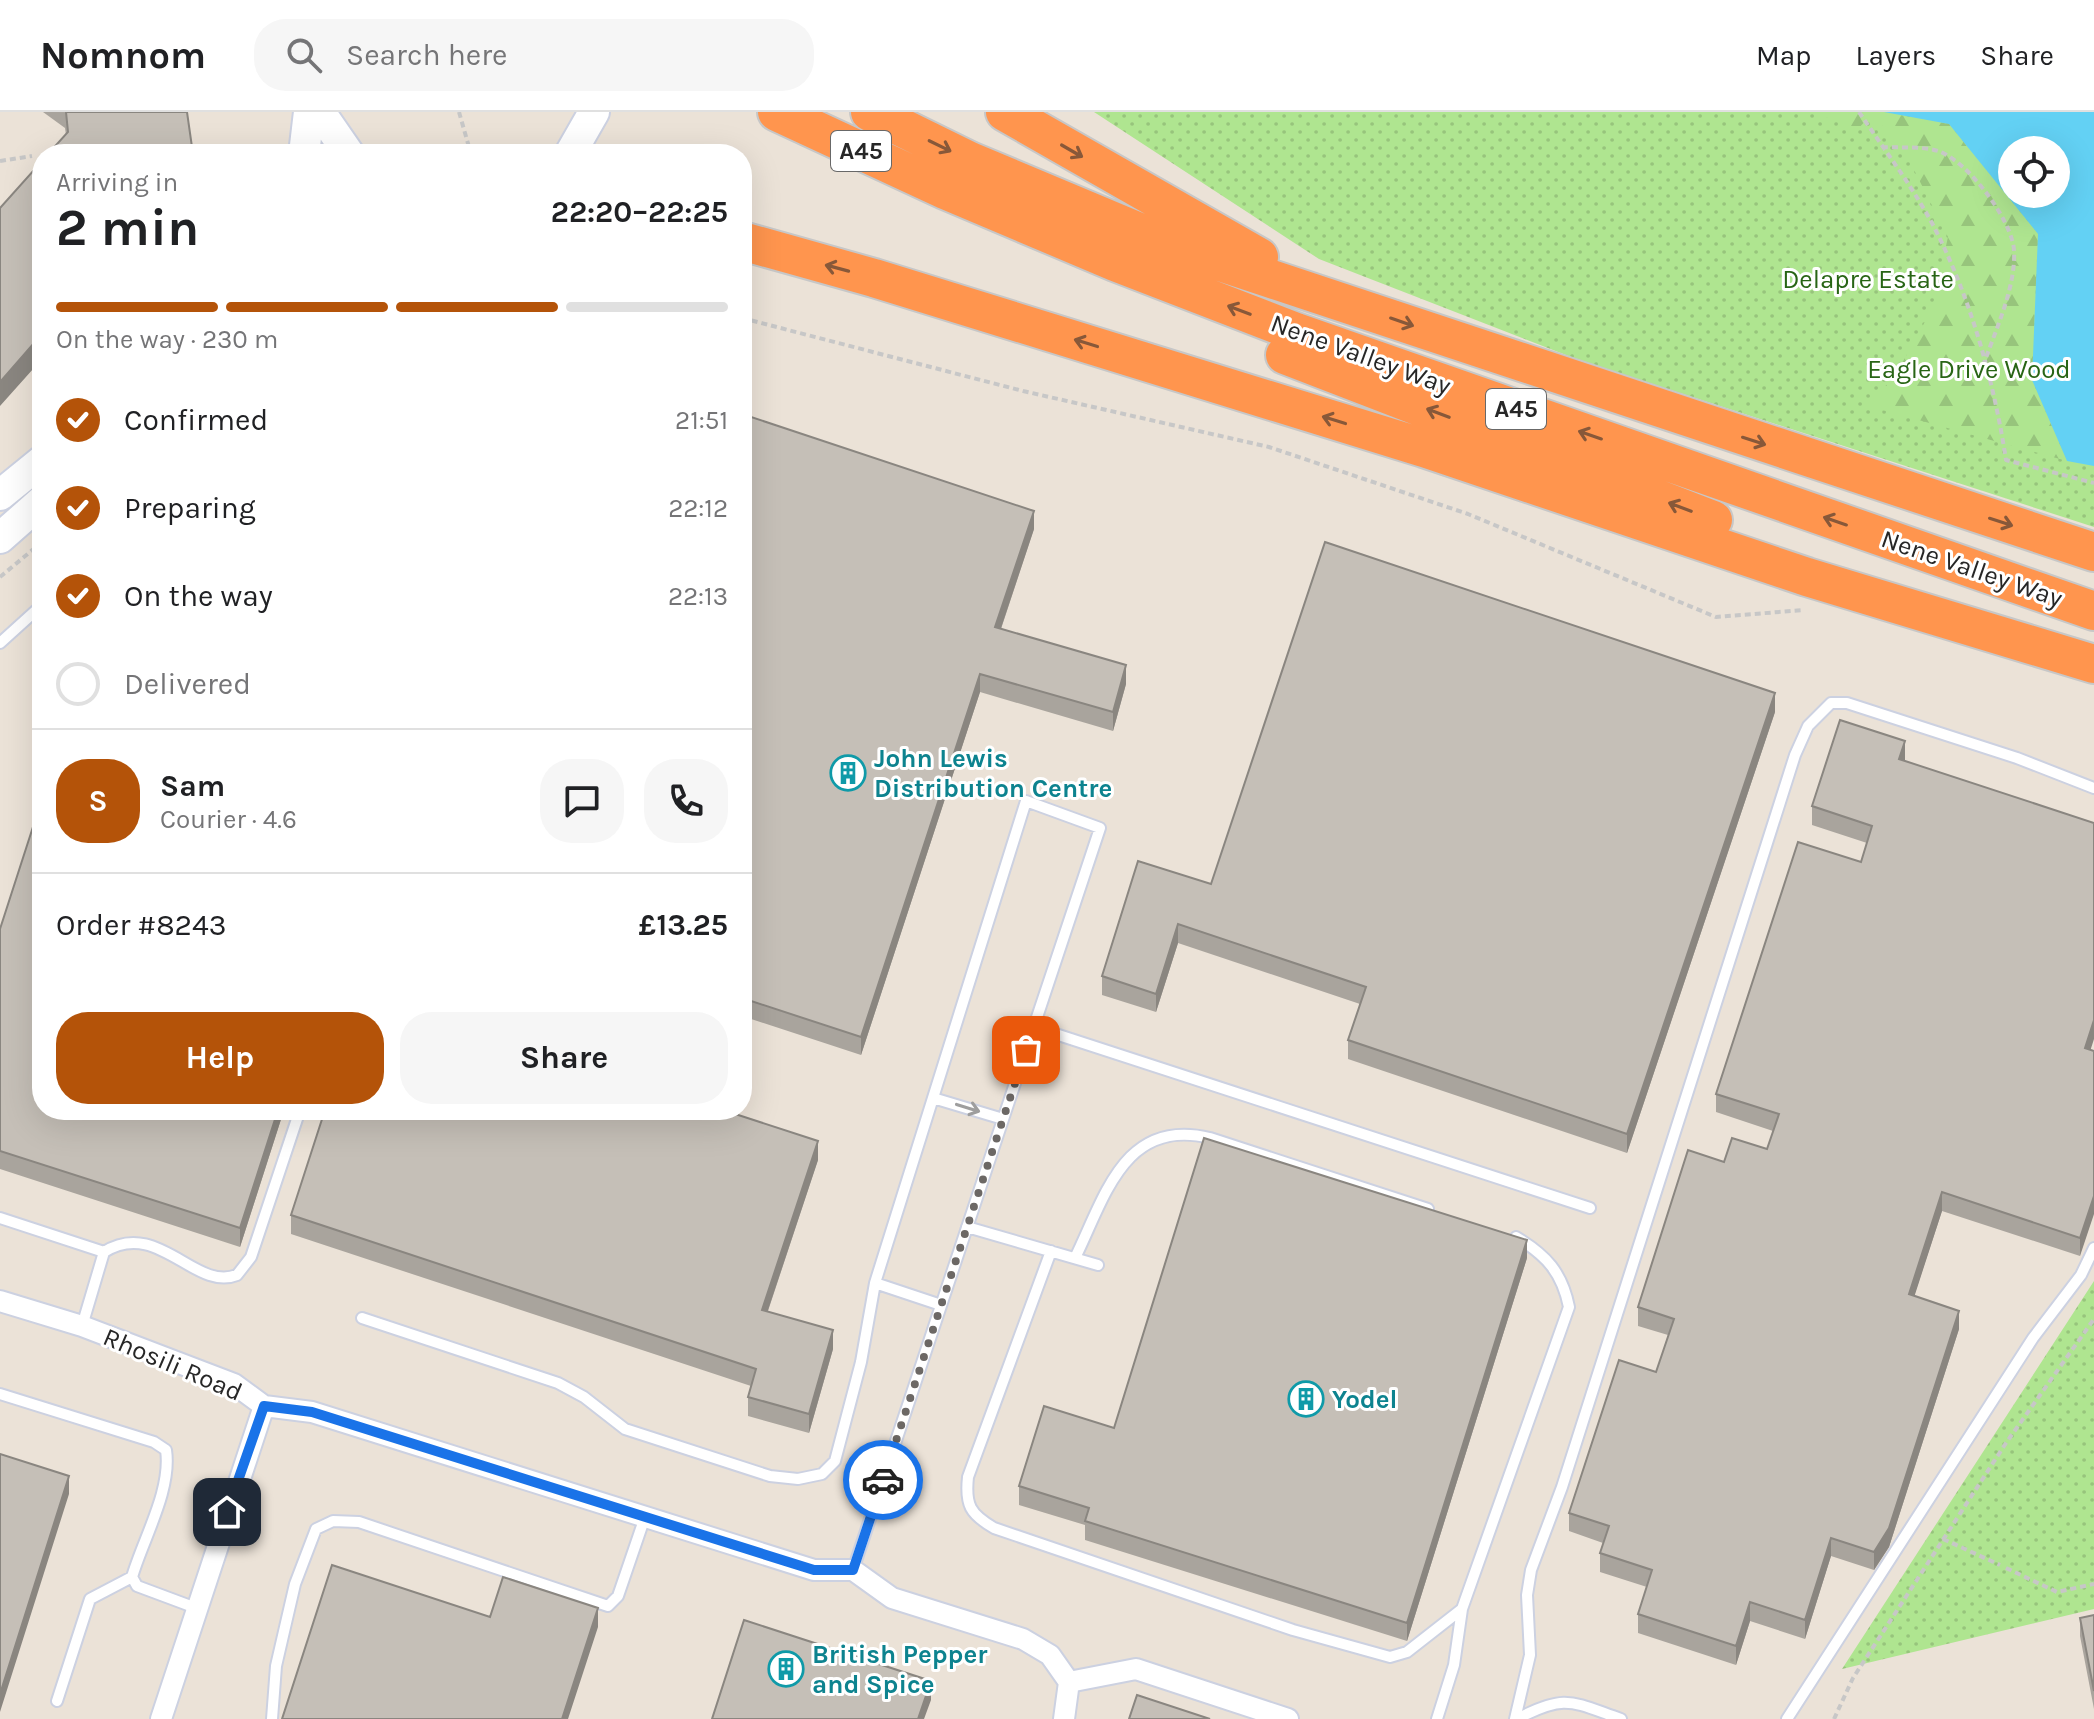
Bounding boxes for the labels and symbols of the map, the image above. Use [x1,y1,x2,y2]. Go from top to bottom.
road number: A45 [831,131,891,171]
one-way arrow [928,139,952,154]
one-way arrow [1060,144,1084,159]
one-way arrow [824,260,850,275]
park label: Delapre Estate [1782,264,1954,295]
one-way arrow [1227,302,1252,316]
street label: Nene Valley Way [1266,308,1455,401]
one-way arrow [1389,316,1414,331]
one-way arrow [1073,335,1098,350]
park label: Eagle Drive Wood [1867,354,2071,385]
road number: A45 [1486,389,1546,429]
one-way arrow [1426,405,1451,419]
one-way arrow [1322,412,1347,427]
one-way arrow [1578,426,1603,441]
one-way arrow [1741,435,1766,450]
one-way arrow [1669,499,1693,513]
one-way arrow [1823,512,1848,527]
one-way arrow [1988,516,2013,531]
street label: Nene Valley Way [1877,523,2066,614]
place label: John Lewis Distribution Centre [874,743,1112,804]
building icon: John Lewis Distribution Centre [829,754,867,792]
pin [992,1016,1060,1084]
one-way arrow [955,1101,981,1116]
street label: Rhosili Road [98,1321,247,1408]
building icon: Yodel [1287,1380,1325,1418]
place label: Yodel [1332,1384,1398,1415]
courier [843,1440,923,1520]
pin [193,1478,261,1546]
place label: British Pepper and Spice [812,1639,988,1700]
building icon: British Pepper and Spice [767,1650,805,1688]

